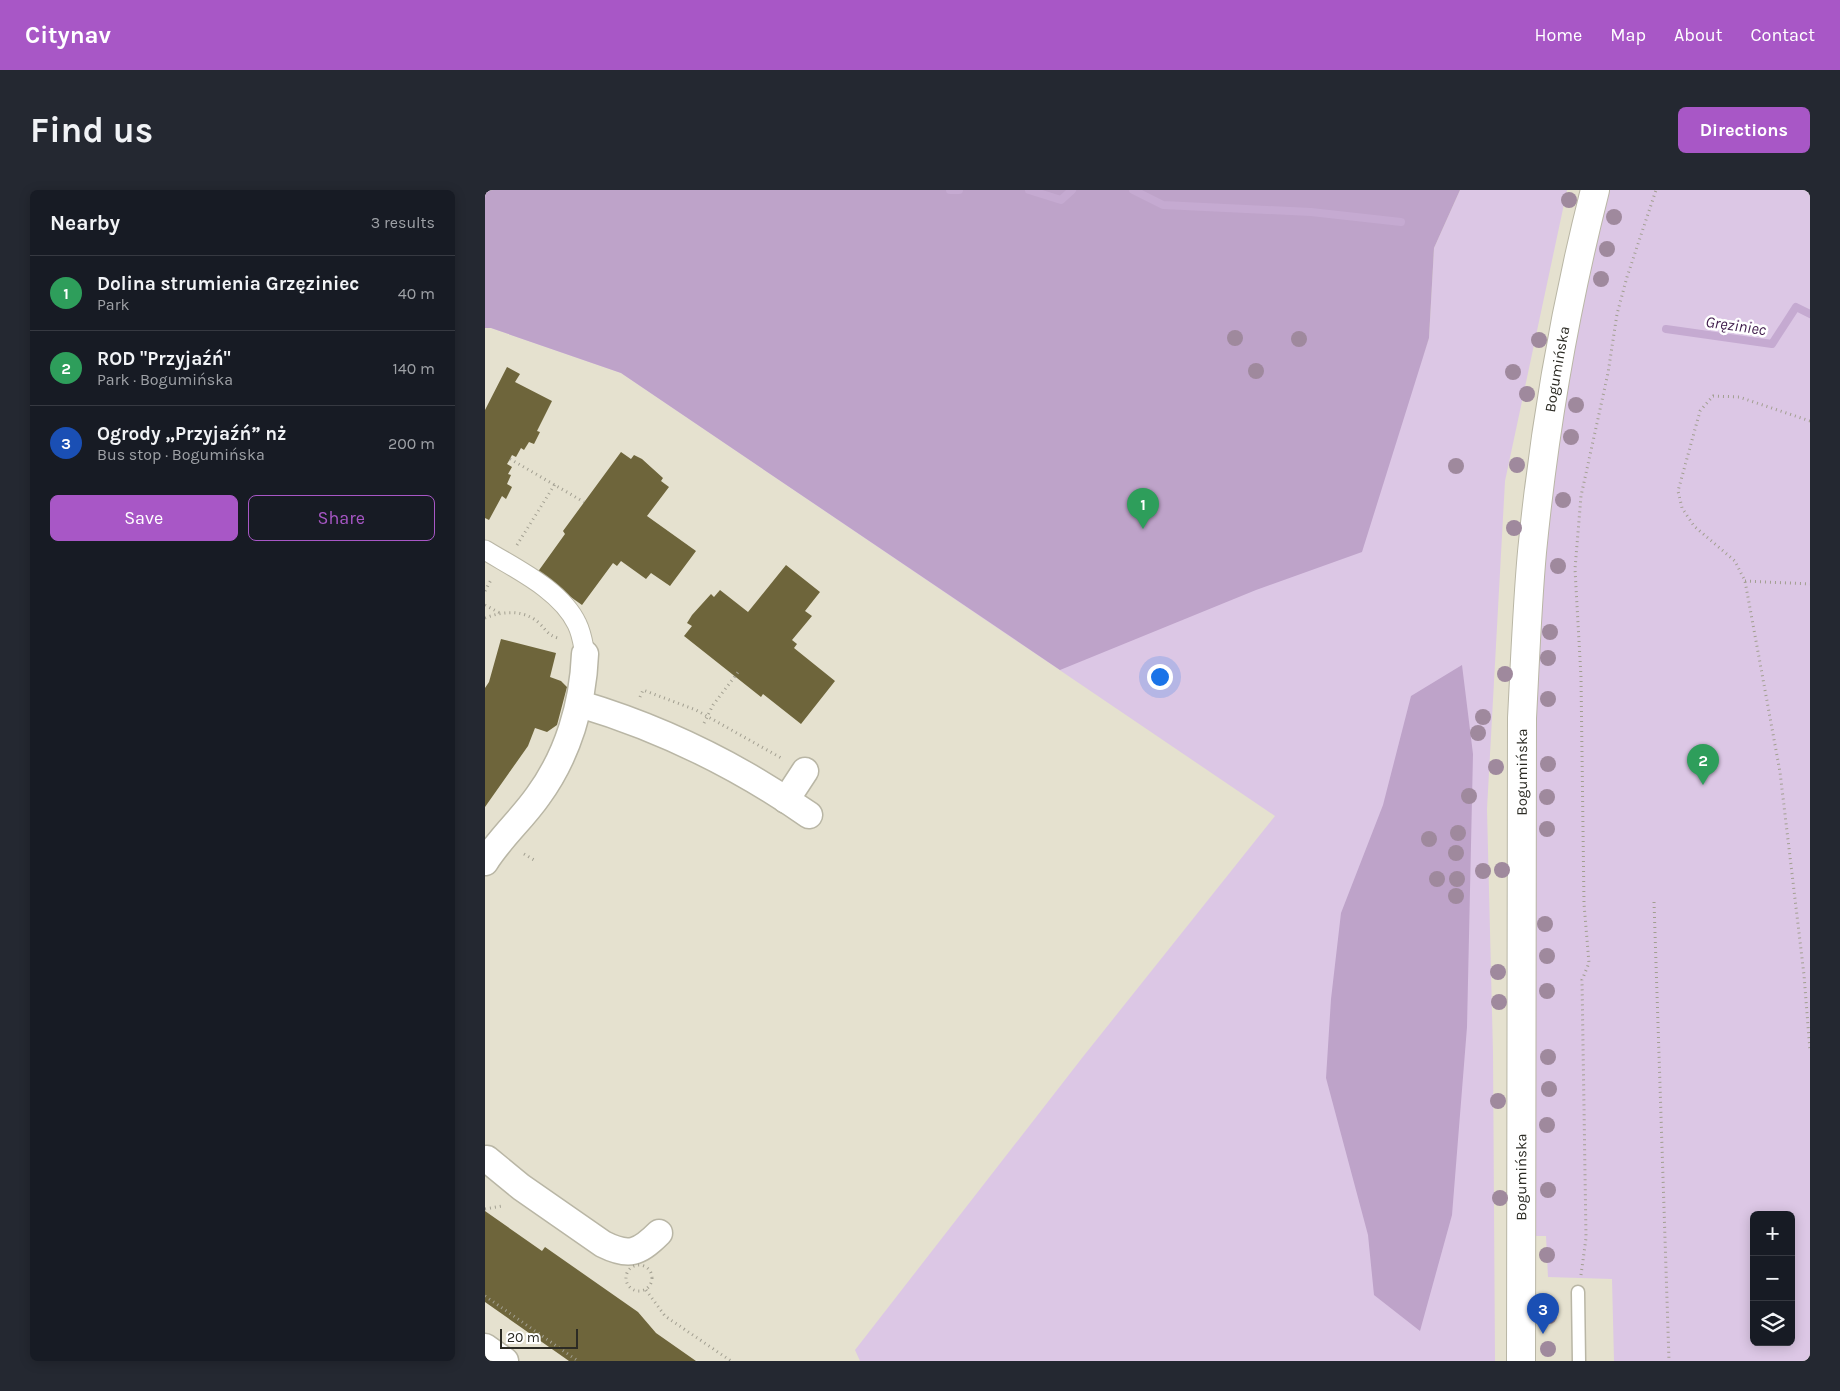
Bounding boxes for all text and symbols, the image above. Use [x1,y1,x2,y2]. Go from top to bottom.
text: Citynav [25,21,111,49]
text: Home [1534,24,1582,46]
text: Map [1610,24,1646,46]
text: About [1674,24,1723,46]
text: Contact [1751,24,1815,46]
button: Directions [1678,107,1810,153]
text: Find us [30,110,153,151]
text: Nearby [50,211,120,235]
text: 3 results [371,213,435,232]
text: Dolina strumienia Grzęziniec [97,273,359,295]
text: 1 [63,284,69,303]
text: 40 m [398,284,435,303]
text: Park [97,295,129,314]
water label: Gręziniec [1704,312,1768,339]
street label: Bogumińska [1541,324,1574,413]
text: ROD "Przyjaźń" [97,348,231,370]
text: 2 [61,359,71,378]
text: 140 m [393,359,435,378]
text: Park · Bogumińska [97,370,233,389]
text: Ogrody „Przyjaźń” nż [97,423,287,445]
text: 3 [61,434,71,453]
text: 200 m [388,434,435,453]
text: Bus stop · Bogumińska [97,445,265,464]
pin: 1 [1127,488,1159,529]
button: Save [50,495,238,541]
button: Share [248,495,435,541]
your location [1147,664,1173,690]
street label: Bogumińska [1513,728,1531,816]
pin: 2 [1687,744,1719,785]
street label: Bogumińska [1512,1133,1530,1221]
map controls [1750,1211,1795,1346]
button: + [1750,1211,1795,1256]
button: − [1750,1256,1795,1301]
pin: 3 [1527,1293,1559,1334]
button: layers [1750,1301,1795,1346]
scale bar [500,1326,577,1349]
text: 20 m [507,1329,540,1346]

